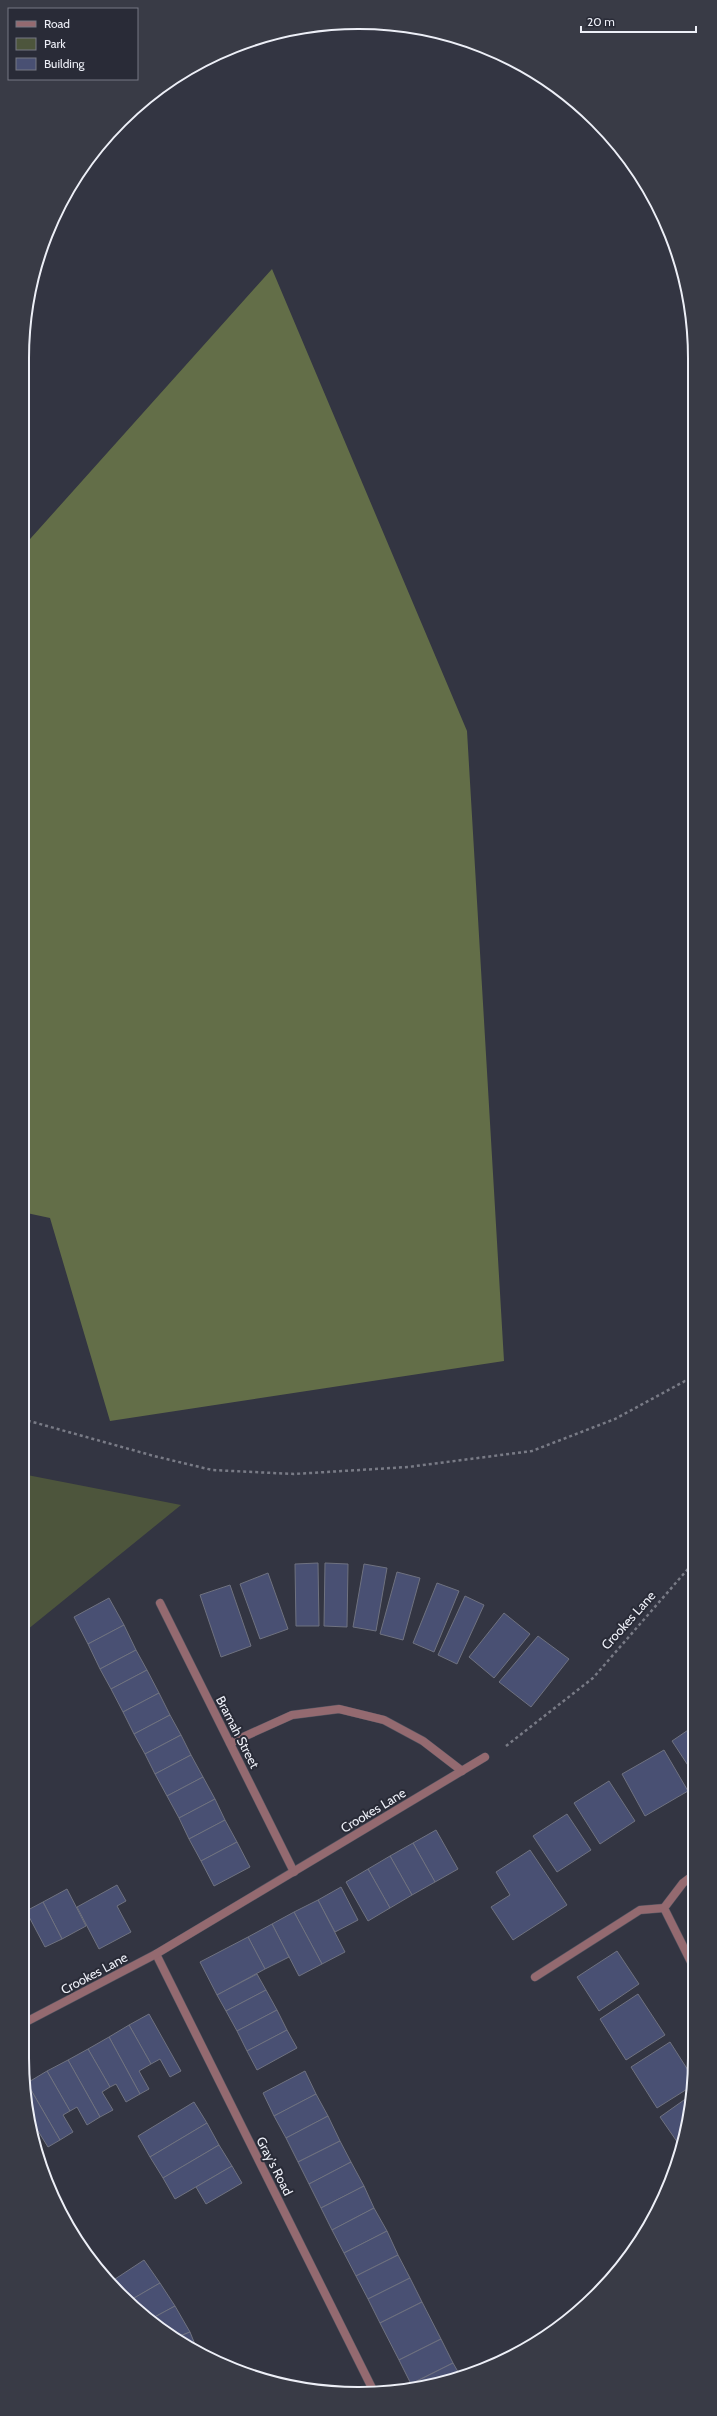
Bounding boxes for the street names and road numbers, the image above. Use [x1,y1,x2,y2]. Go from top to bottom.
street label: Crookes Lane [598,1587,659,1653]
street label: Bramah Street [213,1693,263,1771]
street label: Crookes Lane [337,1784,409,1836]
street label: Crookes Lane [58,1949,130,1997]
street label: Gray's Road [253,2134,297,2198]

